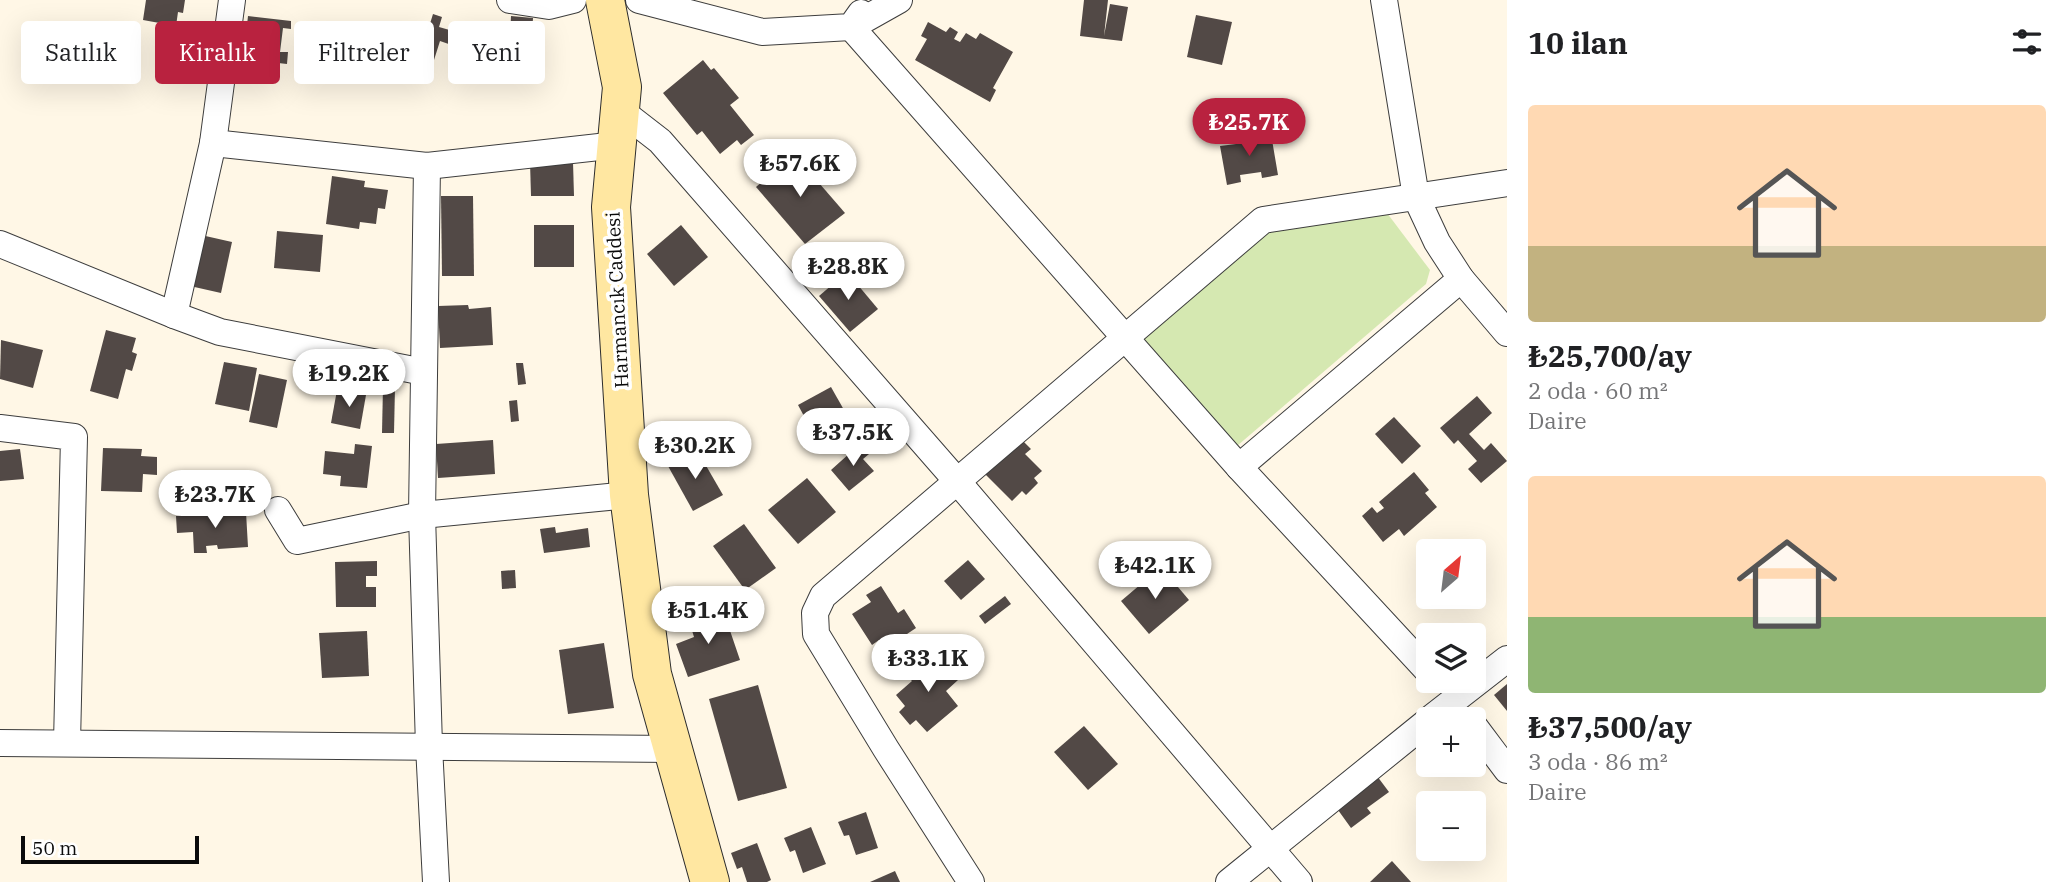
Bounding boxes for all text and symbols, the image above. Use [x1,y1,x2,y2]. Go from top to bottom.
chip: Satılık [21,21,141,84]
chip: Kiralık [155,21,280,84]
chip: Filtreler [294,21,434,84]
chip: Yeni [448,21,545,84]
text: 10 ilan [1528,23,1628,62]
icon: filters [2008,23,2046,61]
pin: ₺25.7K [1192,99,1306,158]
text: ₺25.7K [1209,106,1289,136]
pin: ₺57.6K [743,140,857,199]
text: ₺57.6K [760,147,840,177]
icon: home [1724,150,1850,276]
street label: Harmancık Caddesi [600,211,634,389]
pin: ₺28.8K [791,243,905,302]
text: ₺28.8K [808,250,888,280]
text: ₺25,700/ay [1528,336,1692,375]
pin: ₺19.2K [292,350,406,409]
text: ₺19.2K [309,357,389,387]
text: 2 oda · 60 m² [1528,375,1668,405]
text: Daire [1528,405,1587,435]
pin: ₺37.5K [796,408,910,468]
text: ₺37.5K [813,416,893,446]
pin: ₺30.2K [638,421,752,481]
text: ₺30.2K [655,429,735,459]
pin: ₺23.7K [158,470,272,530]
text: ₺23.7K [175,478,255,508]
icon: home [1724,521,1850,647]
north arrow [1416,539,1486,609]
map controls [1416,539,1486,861]
pin: ₺42.1K [1098,542,1212,601]
text: ₺42.1K [1115,549,1195,579]
pin: ₺51.4K [651,586,765,646]
text: ₺51.4K [668,594,748,624]
button: layers [1416,623,1486,693]
pin: ₺33.1K [871,634,985,694]
text: ₺33.1K [888,642,968,672]
button: + [1416,707,1486,777]
text: ₺37,500/ay [1528,707,1692,746]
text: 3 oda · 86 m² [1528,746,1668,776]
text: Daire [1528,776,1587,806]
button: − [1416,791,1486,861]
scale bar [21,833,200,865]
text: 50 m [32,836,77,860]

